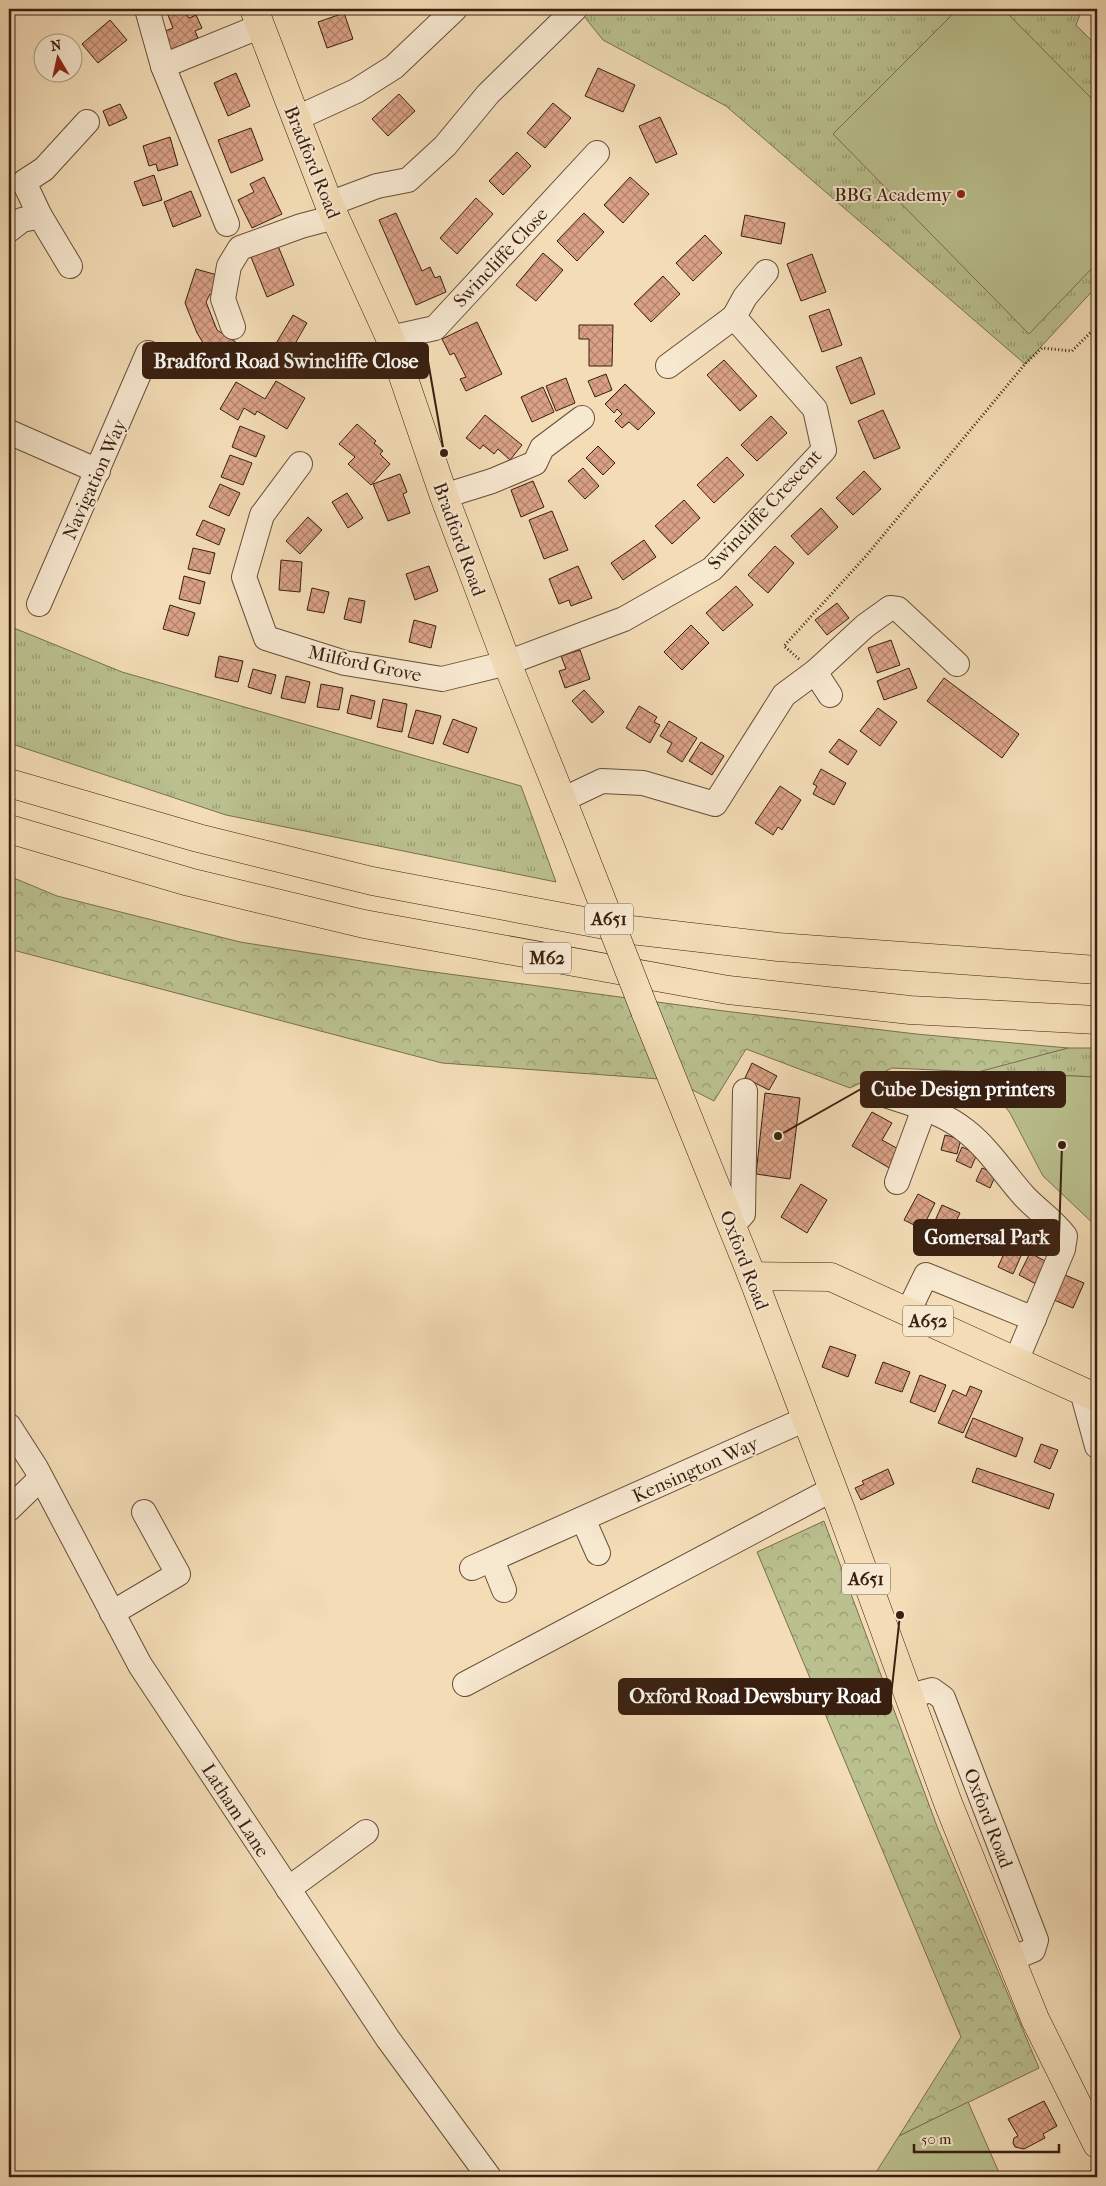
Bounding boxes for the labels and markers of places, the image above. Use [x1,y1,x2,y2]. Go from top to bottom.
place label: BBG Academy [834,184,952,206]
marker: BBG Academy [955,188,967,200]
callout: Bradford Road Swincliffe Close [143,343,428,378]
callout: Cube Design printers [861,1072,1065,1107]
callout: Gomersal Park [914,1220,1059,1255]
callout: Oxford Road Dewsbury Road [619,1679,891,1714]

